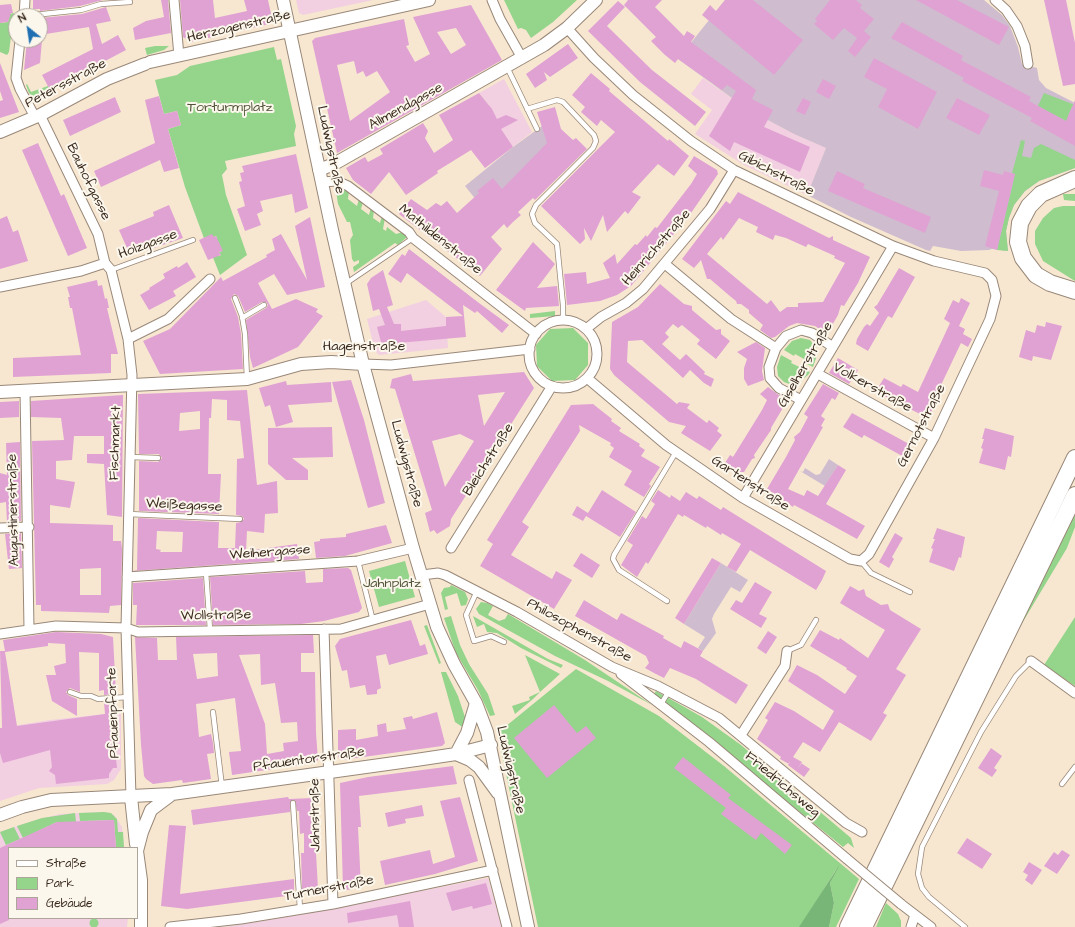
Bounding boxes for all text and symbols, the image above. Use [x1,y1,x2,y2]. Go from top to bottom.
street label: Herzogenstraße [186,7,292,47]
north arrow [8,8,48,48]
text: N [16,10,29,26]
street label: Petersstraße [23,56,109,112]
street label: Allmendgasse [366,80,446,134]
park label: Torturmplatz [187,100,273,116]
street label: Ludwigstraße [312,104,348,196]
street label: Bauhofgasse [62,141,114,223]
street label: Gibichstraße [735,148,817,200]
street label: Mathildenstraße [395,201,485,279]
street label: Heinrichstraße [619,206,695,290]
street label: Holzgasse [116,227,180,263]
street label: Giselherstraße [775,319,837,411]
street label: Hagenstraße [323,339,405,355]
street label: Volkerstraße [830,359,914,417]
street label: Gernotstraße [894,382,950,470]
street label: Fischmarkt [106,405,126,481]
street label: Ludwigstraße [386,419,426,509]
street label: Bleichstraße [460,420,518,500]
street label: Gartenstraße [708,452,792,516]
street label: Augustinerstraße [5,454,23,566]
street label: Weißegasse [145,496,223,516]
street label: Weihergasse [229,542,311,564]
park label: Jahnplatz [363,576,421,592]
street label: Philosophenstraße [524,595,634,667]
street label: Wollstraße [181,607,251,625]
street label: Pfauenpforte [104,667,124,759]
street label: Ludwigstraße [492,724,528,816]
street label: Pfauentorstraße [252,744,366,776]
street label: Friedrichsweg [741,749,823,821]
street label: Jahnstraße [307,778,325,852]
legend [8,847,138,919]
text: Straße [46,855,86,872]
street label: Turnerstraße [283,872,375,906]
text: Park [46,875,74,892]
text: Gebäude [46,895,92,912]

